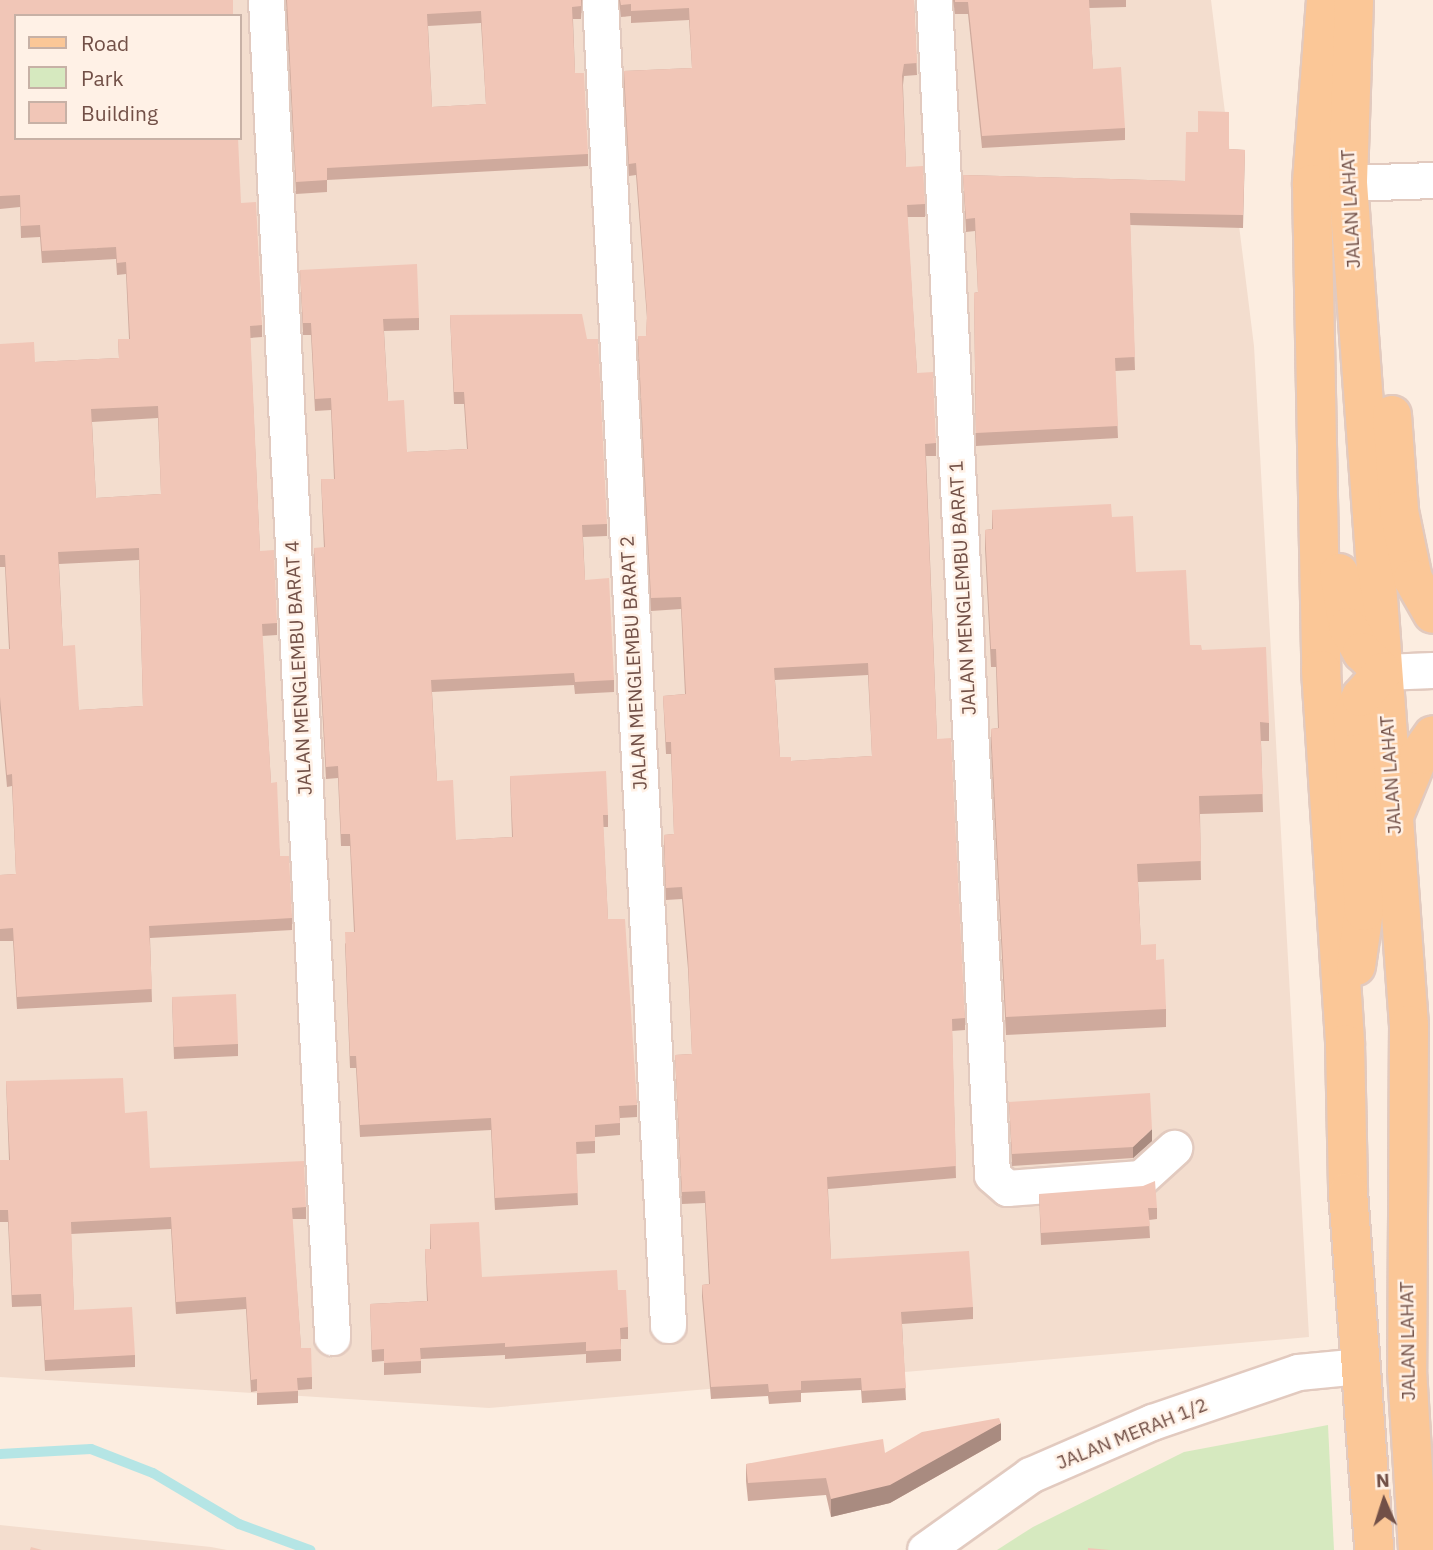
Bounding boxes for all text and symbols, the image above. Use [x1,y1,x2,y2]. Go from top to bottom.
legend [14,14,242,140]
text: Road [81,29,129,57]
text: Park [81,64,124,92]
text: Building [81,99,158,127]
street label: JALAN LAHAT [1337,149,1365,269]
street label: JALAN MENGLEMBU BARAT 1 [945,460,981,716]
street label: JALAN MENGLEMBU BARAT 2 [616,535,652,791]
street label: JALAN MENGLEMBU BARAT 4 [281,540,317,796]
street label: JALAN LAHAT [1375,715,1407,835]
street label: JALAN LAHAT [1396,1281,1420,1401]
street label: JALAN MERAH 1/2 [1053,1393,1211,1475]
north arrow [1349,1466,1419,1536]
text: N [1375,1468,1390,1492]

